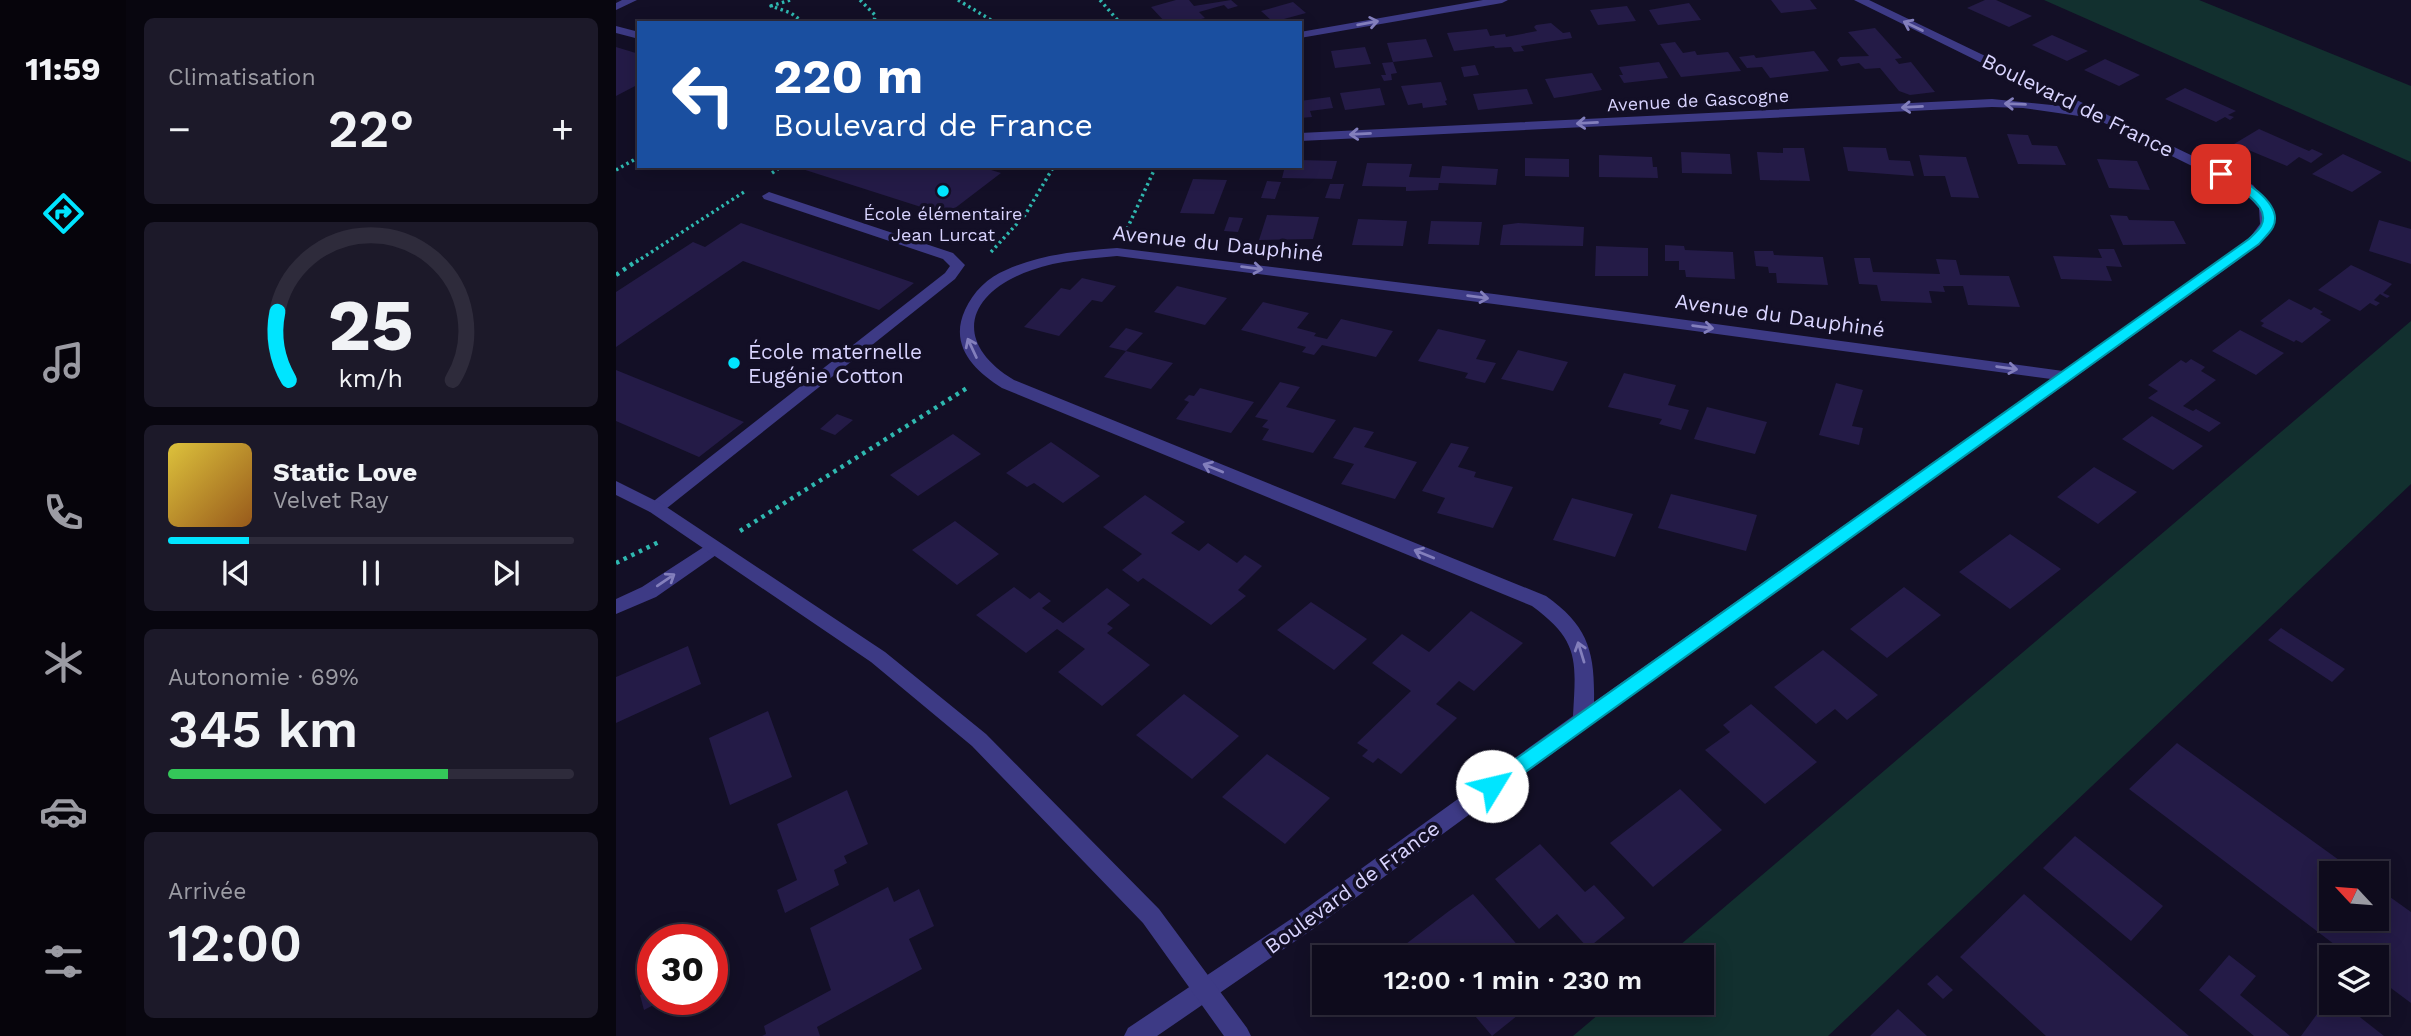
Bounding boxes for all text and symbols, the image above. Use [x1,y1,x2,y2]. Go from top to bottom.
one-way arrow [1356,16,1378,29]
one-way arrow [1903,18,1924,32]
text: 220 m [773,47,923,105]
street label: Boulevard de France [1978,48,2178,162]
icon: left [658,49,749,140]
text: 11:59 [25,50,101,88]
text: Climatisation [168,64,316,91]
street label: Avenue de Gascogne [1606,85,1790,115]
one-way arrow [2004,97,2027,111]
text: 22° [328,99,414,160]
one-way arrow [1901,101,1924,114]
text: Boulevard de France [773,106,1093,144]
text: − [168,107,191,151]
text: + [551,107,574,151]
one-way arrow [1576,117,1599,130]
one-way arrow [1348,128,1371,141]
pin [2191,144,2251,204]
icon: arrive [2202,155,2240,193]
marker: École élémentaire Jean Lurcat [935,183,951,199]
icon: directions [39,189,88,238]
place label: École élémentaire Jean Lurcat [864,203,1022,245]
street label: Avenue du Dauphiné [1111,220,1325,266]
one-way arrow [1240,262,1263,275]
text: 25 [328,283,414,369]
street label: Avenue du Dauphiné [1674,288,1886,342]
one-way arrow [1466,291,1489,304]
one-way arrow [1691,321,1714,334]
icon: music [39,338,88,387]
one-way arrow [964,338,978,359]
place label: École maternelle Eugénie Cotton [748,339,922,388]
marker: École maternelle Eugénie Cotton [726,355,742,371]
one-way arrow [1995,362,2018,375]
text: km/h [339,364,403,393]
text: Static Love [273,457,417,487]
one-way arrow [1203,461,1225,474]
text: Velvet Ray [273,487,389,514]
icon: phone [39,488,88,537]
one-way arrow [1414,547,1435,560]
icon: previous [217,554,255,592]
icon: pause [352,554,390,592]
icon: next [487,554,525,592]
one-way arrow [656,573,675,588]
icon: climate [39,638,88,687]
one-way arrow [1574,642,1586,664]
text: Autonomie · 69% [168,664,359,691]
text: 345 km [168,699,358,760]
position arrow [1455,749,1529,823]
icon: car [39,787,88,836]
street label: Boulevard de France [1260,815,1444,959]
north arrow [2319,861,2389,931]
map controls [2319,861,2389,1015]
text: Arrivée [168,878,247,905]
text: 12:00 [168,913,302,974]
speed limit sign: 30 [637,924,728,1015]
icon: filters [39,937,88,986]
button: layers [2319,945,2389,1015]
text: 12:00 · 1 min · 230 m [1384,965,1642,995]

